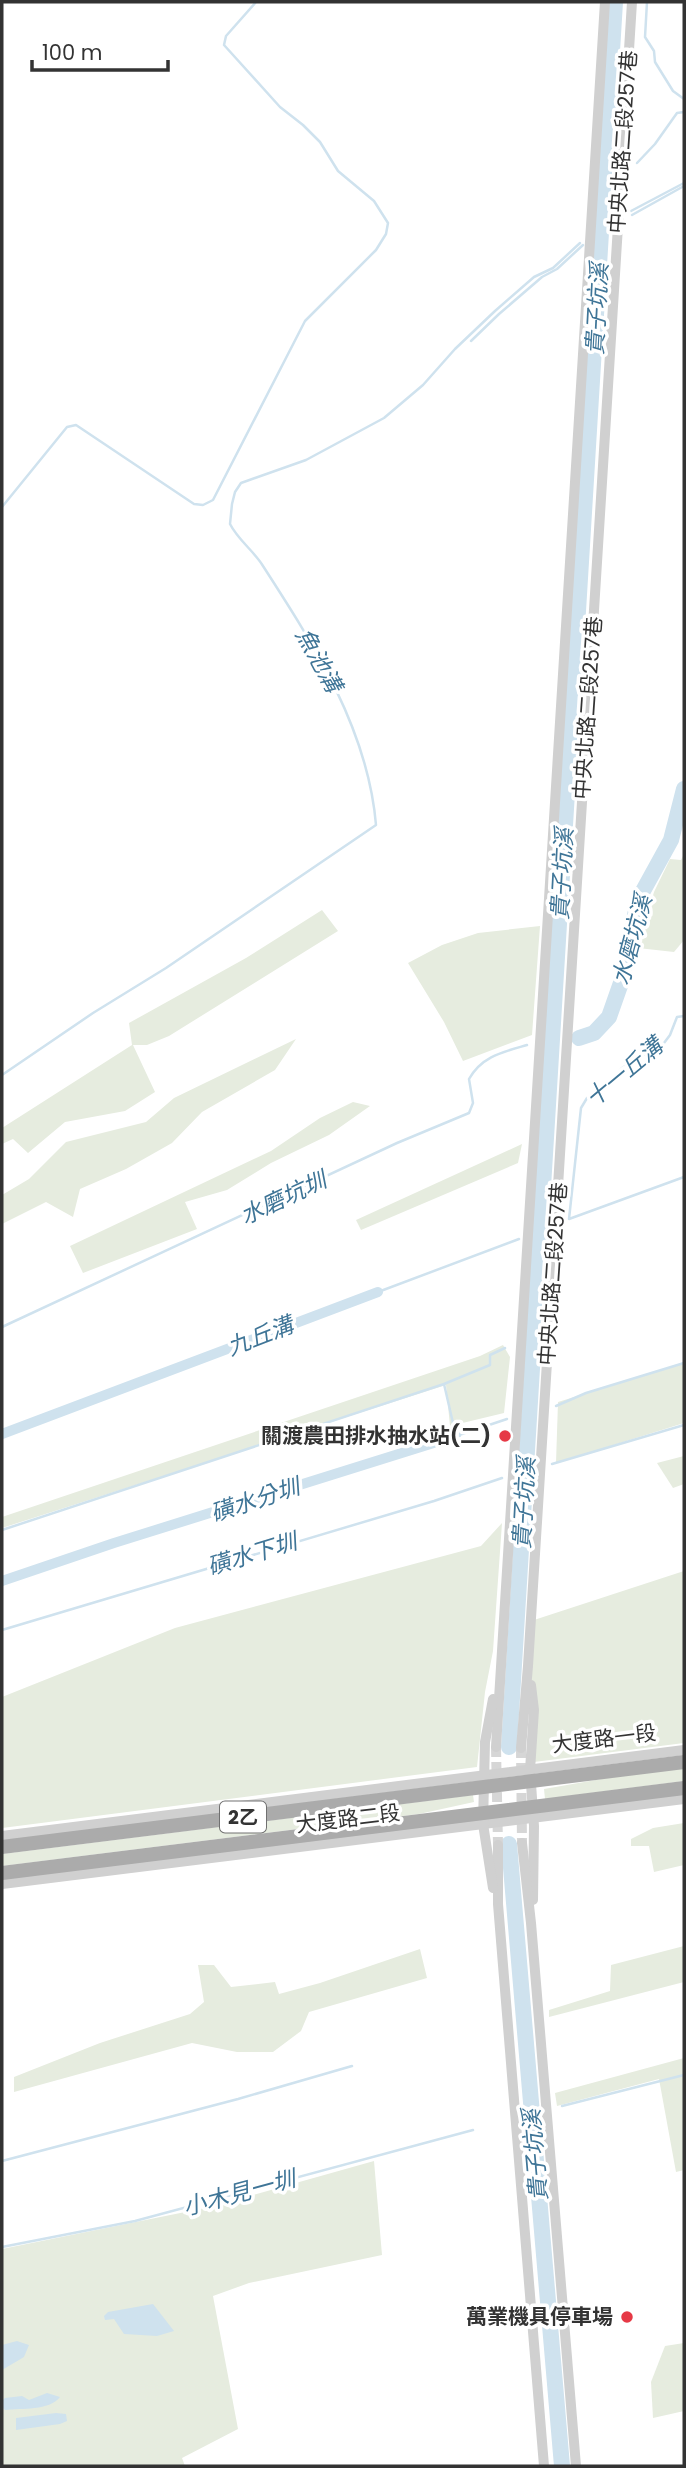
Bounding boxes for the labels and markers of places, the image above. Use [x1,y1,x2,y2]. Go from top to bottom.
place label: 關渡農田排水抽水站(二) [261,1421,491,1450]
marker: 關渡農田排水抽水站(二) [497,1428,513,1444]
place label: 萬業機具停車場 [466,2302,613,2331]
marker: 萬業機具停車場 [619,2309,635,2325]

